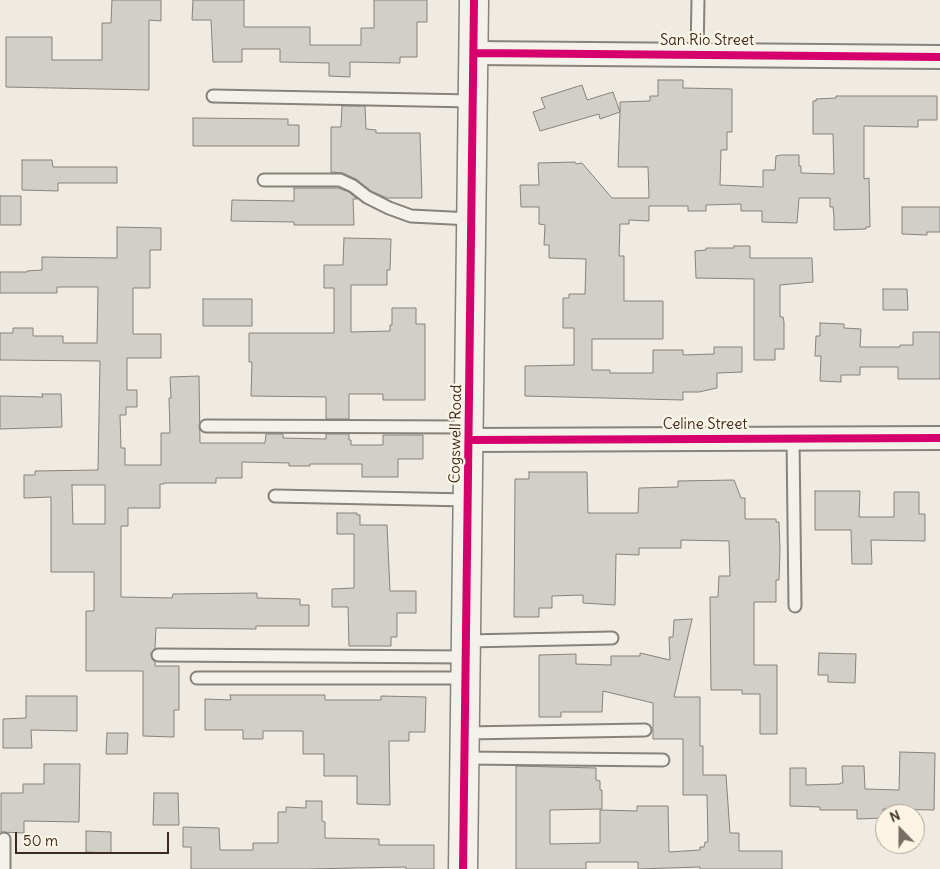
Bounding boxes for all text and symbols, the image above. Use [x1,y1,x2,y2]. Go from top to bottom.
street label: San Rio Street [660,32,754,50]
street label: Cogswell Road [446,385,466,483]
street label: Celine Street [663,416,747,434]
north arrow [875,804,925,854]
text: N [887,806,903,826]
scale bar [18,822,171,854]
text: 50 m [23,831,58,850]

